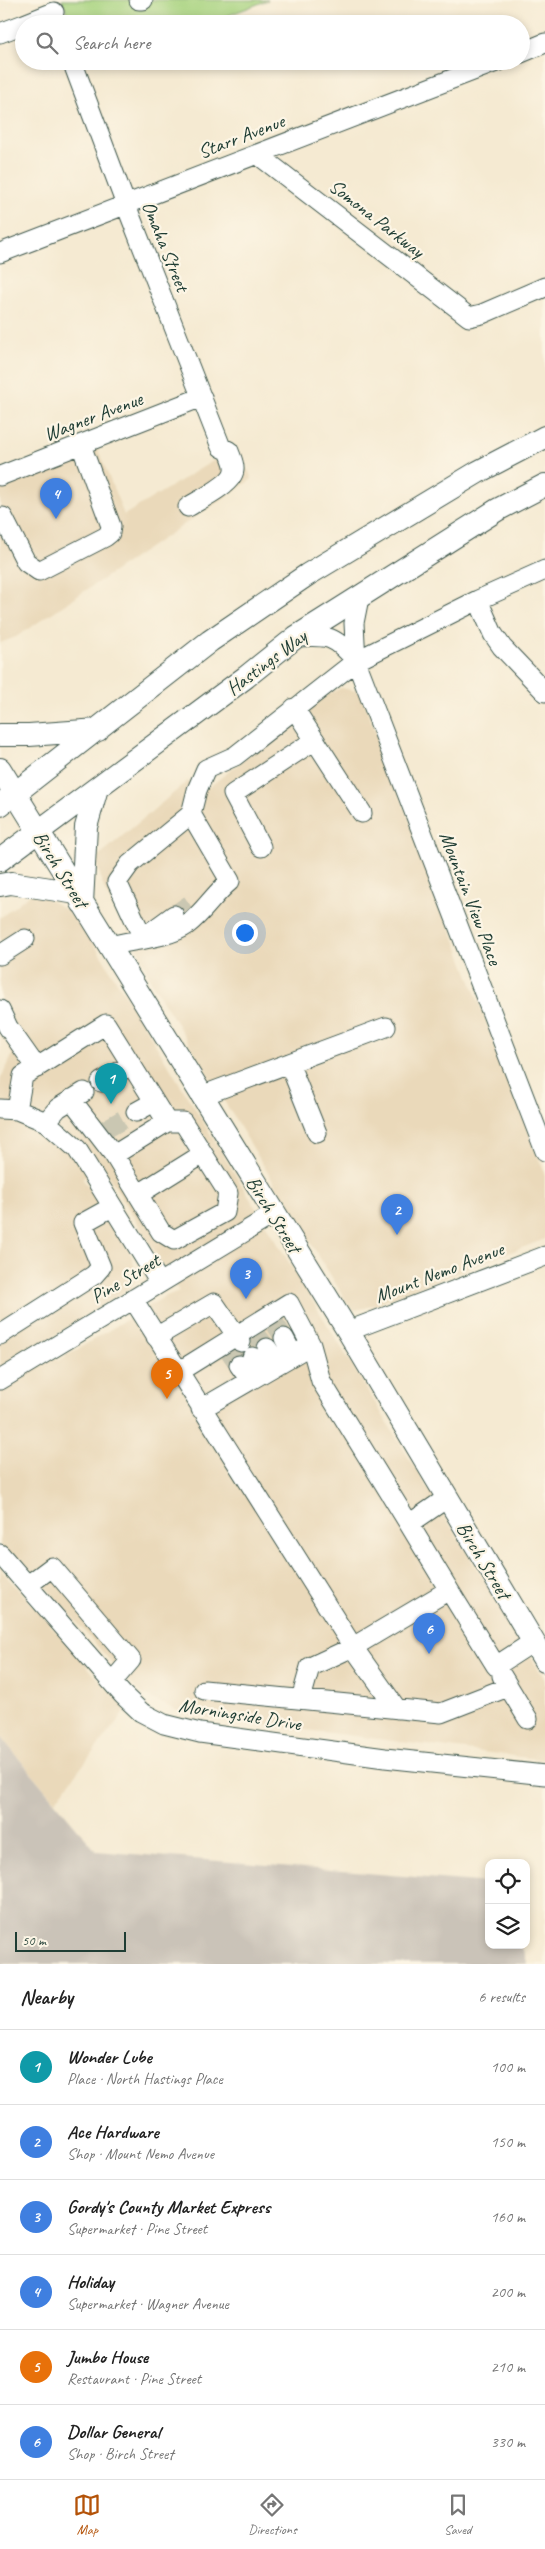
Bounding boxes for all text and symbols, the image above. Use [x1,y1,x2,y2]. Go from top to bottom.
search box [15,15,530,70]
icon: search [33,29,61,57]
text: Search here [73,31,150,55]
street label: Starr Avenue [194,108,289,164]
street label: Somona Parkway [324,174,431,265]
street label: Omaha Street [136,197,196,297]
street label: Wagner Avenue [40,386,147,447]
pin: 4 [40,478,72,519]
street label: Hastings Way [221,623,313,701]
street label: Birch Street [27,826,96,915]
street label: Mountain View Place [434,828,508,970]
your location [232,920,258,946]
pin: 1 [95,1063,127,1104]
street label: Birch Street [240,1171,309,1260]
pin: 2 [381,1194,413,1235]
street label: Mount Nemo Avenue [371,1236,509,1309]
street label: Pine Street [86,1247,167,1309]
pin: 3 [230,1258,262,1299]
pin: 5 [151,1358,183,1399]
street label: Birch Street [451,1517,518,1606]
pin: 6 [413,1613,445,1654]
street label: Morningside Drive [177,1693,304,1737]
map controls [485,1859,530,1949]
button: locate [485,1859,530,1904]
button: layers [485,1904,530,1949]
scale bar [15,1929,126,1952]
text: 50 m [22,1932,46,1949]
text: Nearby [20,1984,73,2010]
text: 6 results [478,1987,525,2007]
text: Wonder Lube [67,2045,152,2069]
text: 1 [32,2057,40,2077]
text: 100 m [491,2057,525,2077]
text: Place · North Hastings Place [67,2069,223,2089]
text: Ace Hardware [67,2120,159,2144]
text: 2 [32,2132,40,2152]
text: 150 m [491,2132,525,2152]
text: Shop · Mount Nemo Avenue [67,2144,214,2164]
text: Gordy's County Market Express [67,2195,270,2219]
text: 3 [32,2207,40,2227]
text: 160 m [491,2207,525,2227]
text: Supermarket · Pine Street [67,2219,207,2239]
text: Holiday [67,2270,114,2294]
text: 4 [32,2282,40,2302]
text: 200 m [491,2282,525,2302]
text: Supermarket · Wagner Avenue [67,2294,229,2314]
text: Jumbo House [67,2345,148,2369]
text: 5 [33,2357,39,2377]
text: 210 m [491,2357,525,2377]
text: Restaurant · Pine Street [67,2369,201,2389]
text: Dollar General [67,2420,160,2444]
text: 6 [32,2432,40,2452]
text: 330 m [491,2432,525,2452]
text: Shop · Birch Street [67,2444,173,2464]
tab: Map [73,2491,101,2538]
tab: Directions [248,2491,297,2538]
tab: Saved [444,2491,472,2538]

